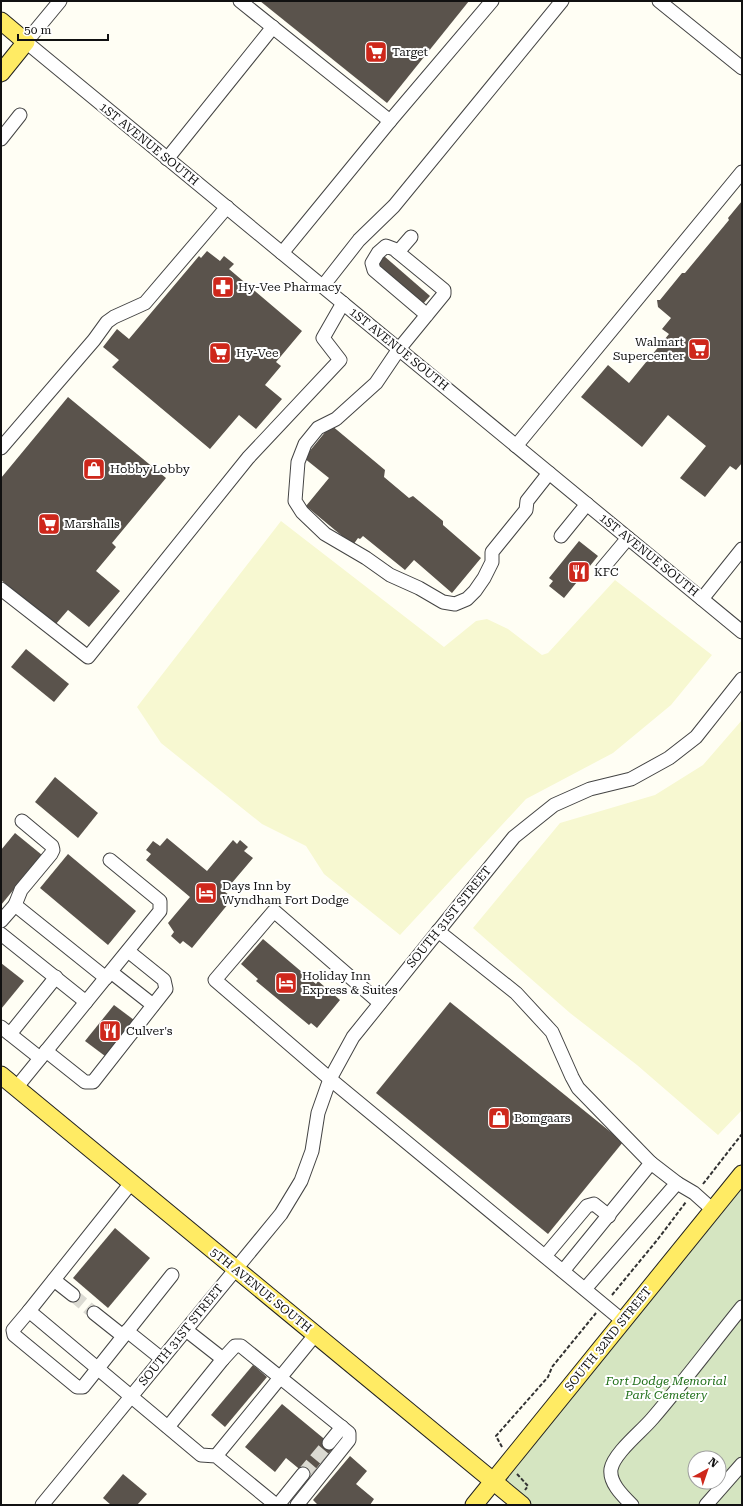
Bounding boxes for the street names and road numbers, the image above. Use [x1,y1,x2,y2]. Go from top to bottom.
street label: 1ST AVENUE SOUTH [97,100,201,188]
street label: 1ST AVENUE SOUTH [347,305,451,393]
street label: 1ST AVENUE SOUTH [597,511,701,599]
street label: SOUTH 31ST STREET [404,864,494,970]
street label: 5TH AVENUE SOUTH [208,1245,314,1335]
street label: SOUTH 31ST STREET [136,1282,226,1388]
street label: SOUTH 32ND STREET [562,1284,654,1394]

